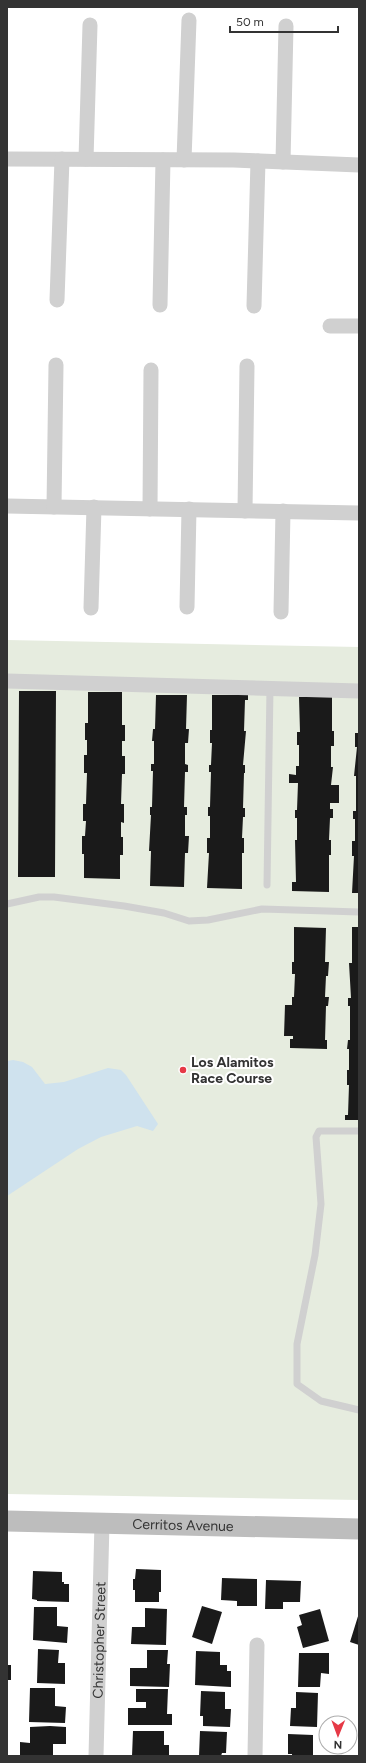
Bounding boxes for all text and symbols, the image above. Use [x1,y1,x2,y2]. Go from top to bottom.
scale bar [230,8,338,34]
text: 50 m [236,15,264,29]
place label: Los Alamitos Race Course [191,1054,274,1087]
marker: Los Alamitos Race Course [178,1065,188,1075]
street label: Cerritos Avenue [132,1515,234,1535]
street label: Christopher Street [89,1581,109,1699]
north arrow [318,1715,358,1755]
text: N [333,1738,342,1751]

